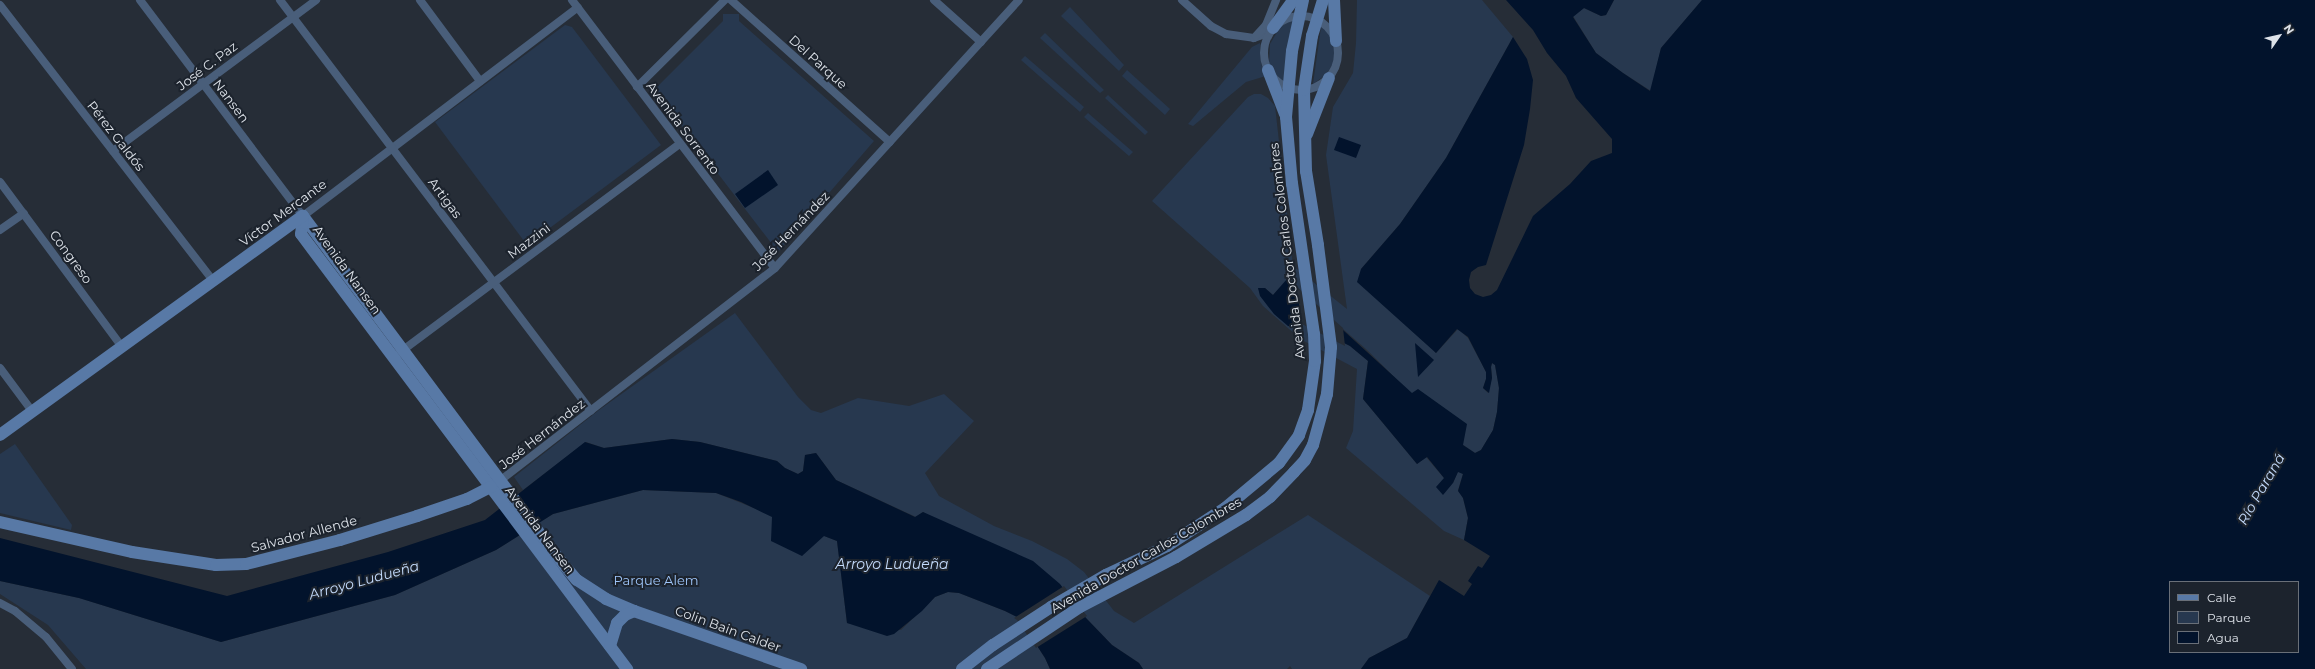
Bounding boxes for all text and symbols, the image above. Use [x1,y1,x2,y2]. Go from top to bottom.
north arrow [2259,16,2299,56]
text: N [2281,22,2297,37]
street label: Del Parque [786,32,850,92]
street label: José C. Paz [174,38,240,94]
street label: Nansen [210,76,252,126]
street label: Avenida Sorrento [643,79,723,177]
street label: Pérez Galdós [84,98,148,174]
street label: Avenida Doctor Carlos Colombres [1266,142,1308,360]
street label: Artigas [425,175,465,221]
street label: Víctor Mercante [237,176,329,250]
street label: José Hernández [749,188,833,274]
street label: Mazzini [505,220,553,262]
street label: Avenida Nansen [310,223,384,317]
street label: Congreso [46,227,96,287]
street label: José Hernández [496,396,588,472]
water label: Río Paraná [2234,450,2288,528]
street label: Avenida Nansen [502,483,578,577]
street label: Avenida Doctor Carlos Colombres [1048,494,1244,616]
street label: Salvador Allende [249,512,359,556]
water label: Arroyo Ludueña [835,556,949,572]
water label: Arroyo Ludueña [307,557,421,603]
park label: Parque Alem [613,572,699,588]
legend [2169,581,2299,653]
text: Calle [2207,590,2236,605]
street label: Colin Bain Calder [673,603,783,655]
text: Parque [2207,610,2251,625]
text: Agua [2207,630,2239,645]

